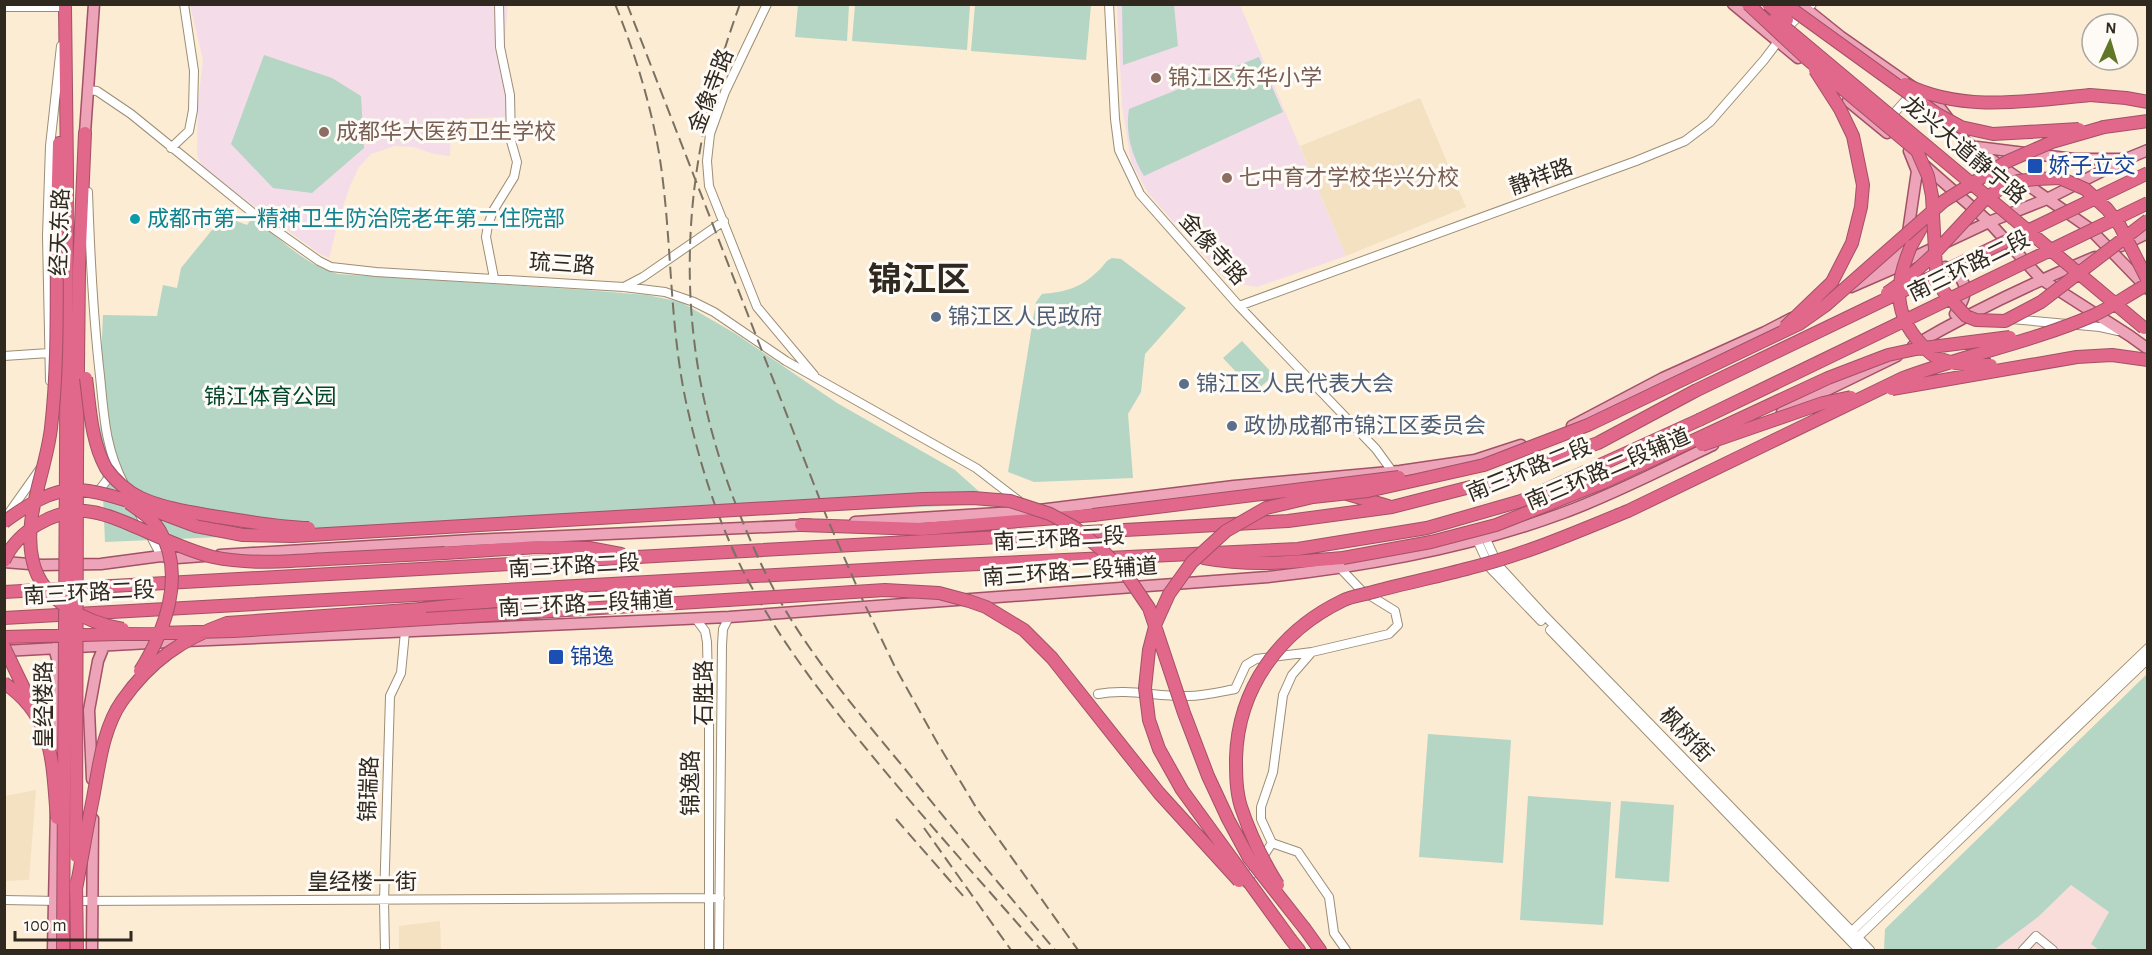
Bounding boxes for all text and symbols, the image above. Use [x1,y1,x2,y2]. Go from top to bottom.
north arrow [2080,12,2140,72]
text: N [2105,20,2117,36]
street label: 金像寺路 [684,46,737,136]
place label: 锦江区东华小学 [1168,66,1322,89]
marker: 锦江区东华小学 [1149,71,1163,85]
street label: 龙兴大道静宁路 [1898,91,2031,208]
place label: 成都华大医药卫生学校 [336,120,556,143]
marker: 成都华大医药卫生学校 [317,125,331,139]
street label: 静祥路 [1506,154,1576,199]
place label: 娇子立交 [2048,154,2136,177]
marker: 娇子立交 [2026,157,2044,175]
place label: 七中育才学校华兴分校 [1239,166,1459,189]
marker: 七中育才学校华兴分校 [1220,171,1234,185]
street label: 经天东路 [46,188,73,276]
place label: 成都市第一精神卫生防治院老年第二住院部 [147,207,565,230]
street label: 金像寺路 [1175,208,1251,289]
marker: 成都市第一精神卫生防治院老年第二住院部 [128,212,142,226]
street label: 南三环路二段 [1904,226,2033,305]
street label: 琉三路 [528,250,596,277]
district label: 锦江区 [868,262,970,298]
place label: 锦江区人民政府 [948,305,1102,328]
marker: 锦江区人民政府 [929,310,943,324]
place label: 锦江区人民代表大会 [1196,372,1394,395]
marker: 锦江区人民代表大会 [1177,377,1191,391]
park label: 锦江体育公园 [204,385,336,408]
place label: 政协成都市锦江区委员会 [1244,414,1486,437]
marker: 政协成都市锦江区委员会 [1225,419,1239,433]
street label: 南三环路二段辅道 [1522,422,1694,516]
street label: 南三环路二段 [1463,433,1595,507]
street label: 南三环路二段 [992,524,1125,553]
street label: 南三环路二段 [507,551,640,580]
street label: 南三环路二段辅道 [981,554,1159,589]
street label: 南三环路二段 [22,578,155,607]
street label: 南三环路二段辅道 [497,587,674,620]
place label: 锦逸 [570,645,614,668]
marker: 锦逸 [547,648,565,666]
street label: 石胜路 [692,660,715,726]
street label: 皇经楼路 [32,661,55,749]
street label: 枫树街 [1655,703,1718,766]
street label: 锦逸路 [679,750,702,816]
street label: 锦瑞路 [356,756,381,822]
street label: 皇经楼一街 [307,870,417,893]
scale bar [15,904,130,942]
text: 100 m [24,917,67,935]

